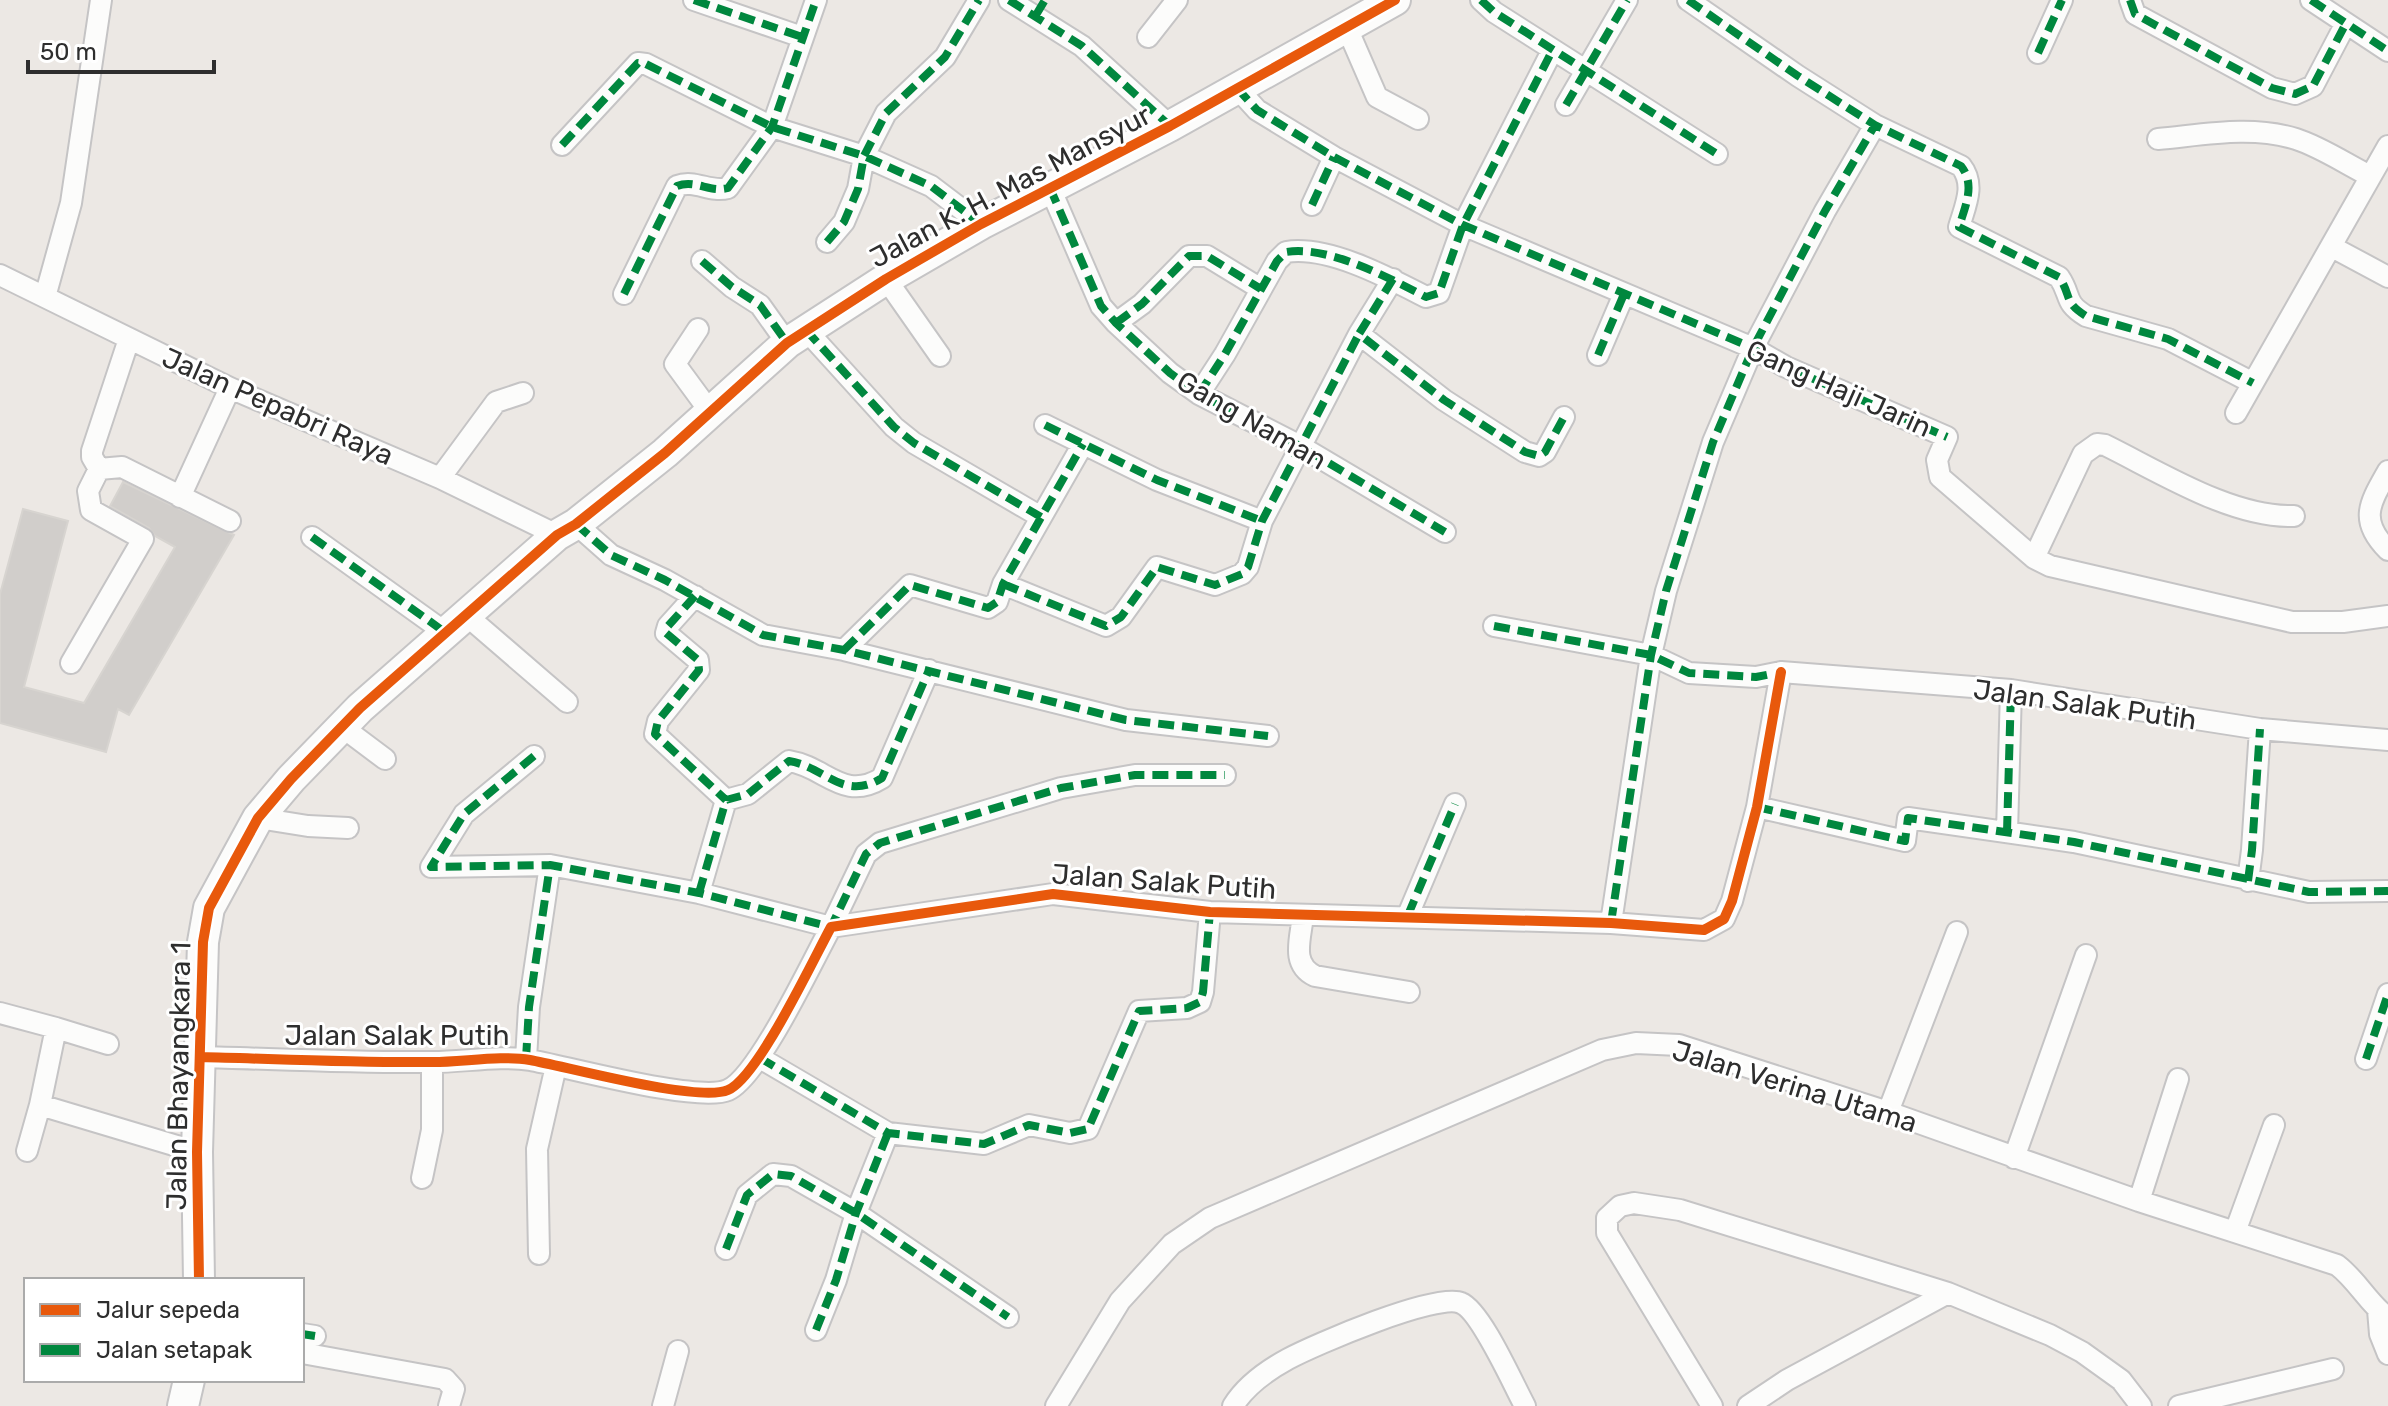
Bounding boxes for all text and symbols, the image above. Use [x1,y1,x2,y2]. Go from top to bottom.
scale bar [28,24,214,74]
text: 50 m [40,38,97,66]
street label: Jalan K. H. Mas Mansyur [864,98,1157,275]
street label: Gang Haji Jarin [1741,333,1936,444]
street label: Jalan Pepabri Raya [157,341,399,472]
street label: Gang Naman [1171,364,1332,477]
street label: Jalan Salak Putih [1971,673,2199,736]
street label: Jalan Salak Putih [1051,857,1277,906]
street label: Jalan Bhayangkara 1 [160,942,197,1211]
street label: Jalan Salak Putih [285,1019,509,1052]
street label: Jalan Verina Utama [1669,1034,1921,1139]
legend [24,1278,304,1382]
text: Jalur sepeda [96,1296,240,1324]
text: Jalan setapak [96,1336,253,1364]

